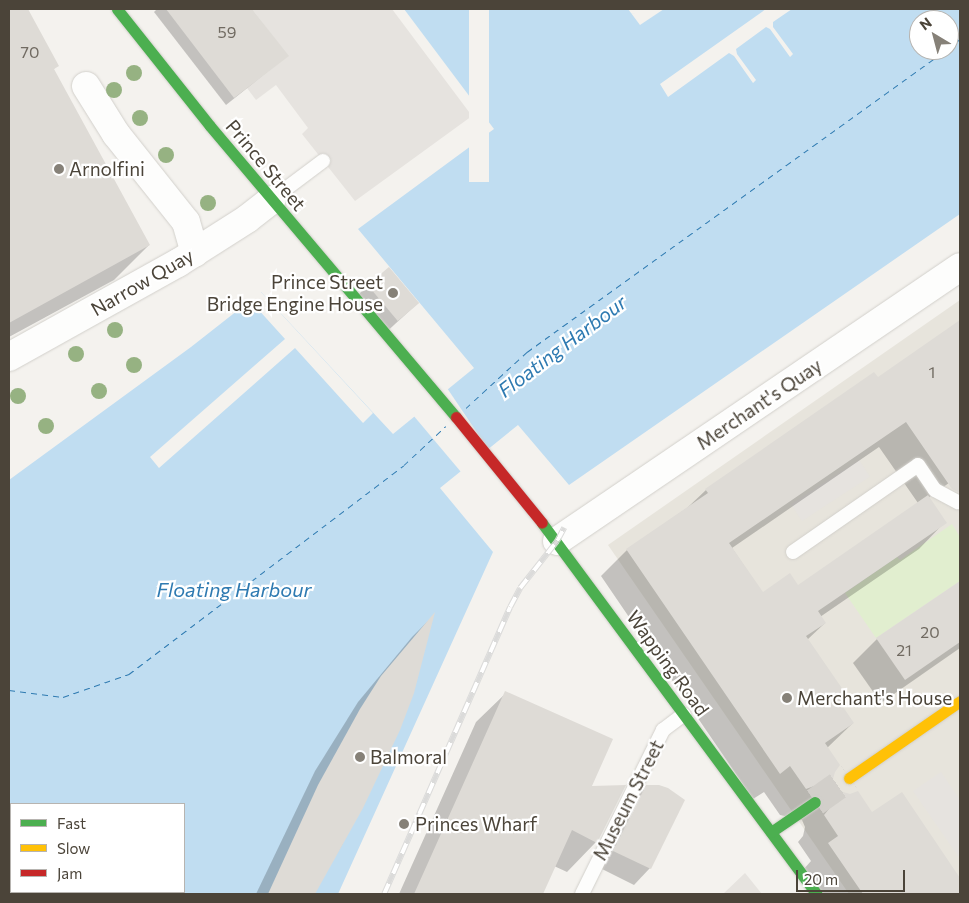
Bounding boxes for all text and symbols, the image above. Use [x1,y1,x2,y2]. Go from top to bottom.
north arrow [909,10,959,60]
text: N [916,13,935,33]
house number: 59 [218,22,236,42]
house number: 70 [21,42,39,62]
street label: Prince Street [221,115,311,215]
place label: Arnolfini [69,158,145,180]
marker: Arnolfini [53,163,65,175]
street label: Narrow Quay [87,243,197,321]
place label: Prince Street Bridge Engine House [207,271,383,315]
marker: Prince Street Bridge Engine House [387,287,399,299]
water label: Floating Harbour [493,290,631,402]
street label: Merchant's Quay [692,354,826,454]
house number: 1 [929,362,935,382]
water label: Floating Harbour [157,577,311,601]
street label: Wapping Road [622,606,714,720]
house number: 20 [920,622,940,642]
house number: 21 [896,640,912,660]
place label: Merchant's House [797,687,952,709]
marker: Merchant's House [781,692,793,704]
street label: Museum Street [588,736,668,864]
place label: Balmoral [370,746,447,768]
marker: Balmoral [354,751,366,763]
legend [10,803,185,893]
place label: Princes Wharf [415,813,537,835]
text: Fast [57,814,86,832]
marker: Princes Wharf [397,817,411,831]
text: Slow [57,839,90,857]
scale bar [799,860,908,892]
text: Jam [57,864,82,882]
text: 20 m [804,870,838,888]

